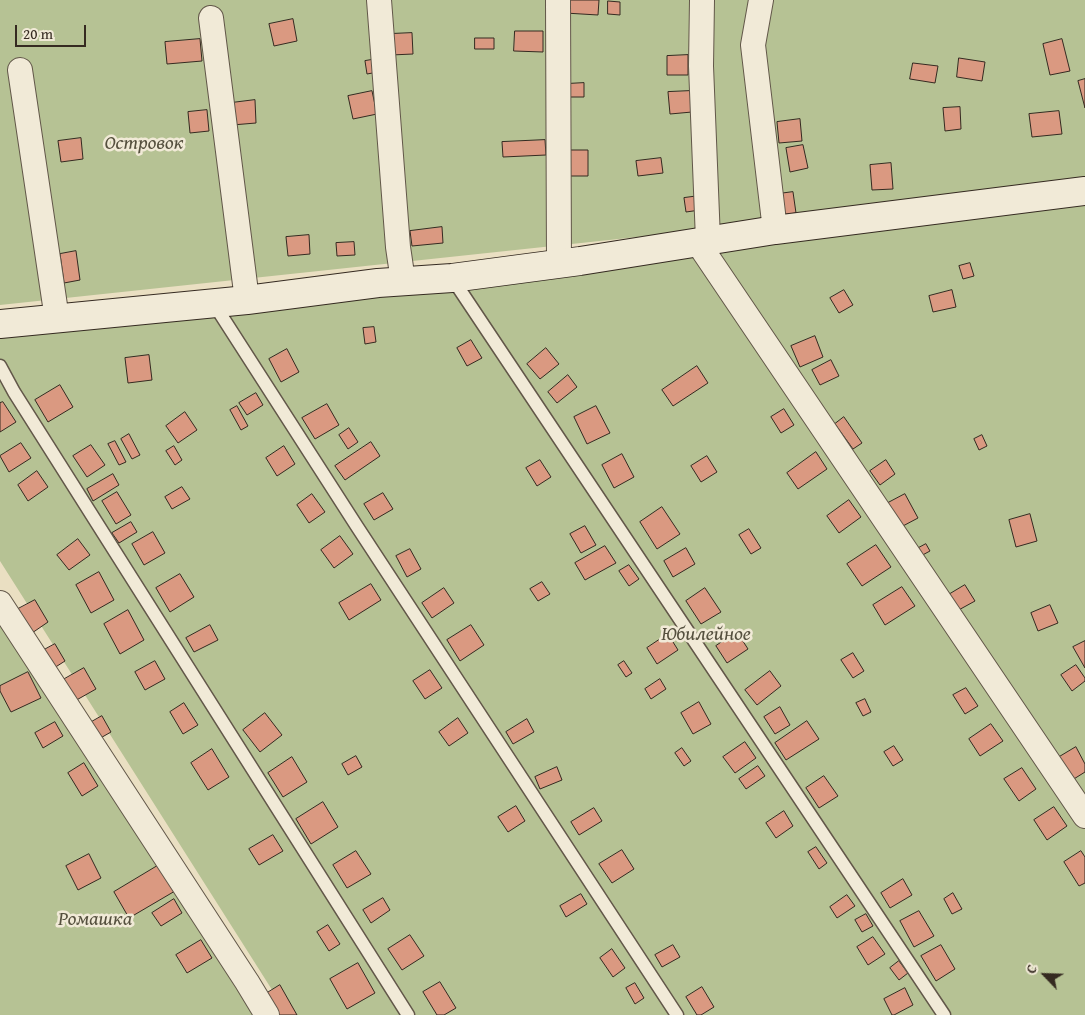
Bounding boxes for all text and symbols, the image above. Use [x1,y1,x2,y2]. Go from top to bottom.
scale bar [18,15,89,47]
text: 20 m [23,23,53,44]
park label: Островок [104,132,184,156]
park label: Юбилейное [661,623,751,647]
park label: Ромашка [58,908,132,932]
north arrow [1020,950,1070,1000]
text: С [1021,961,1042,977]

